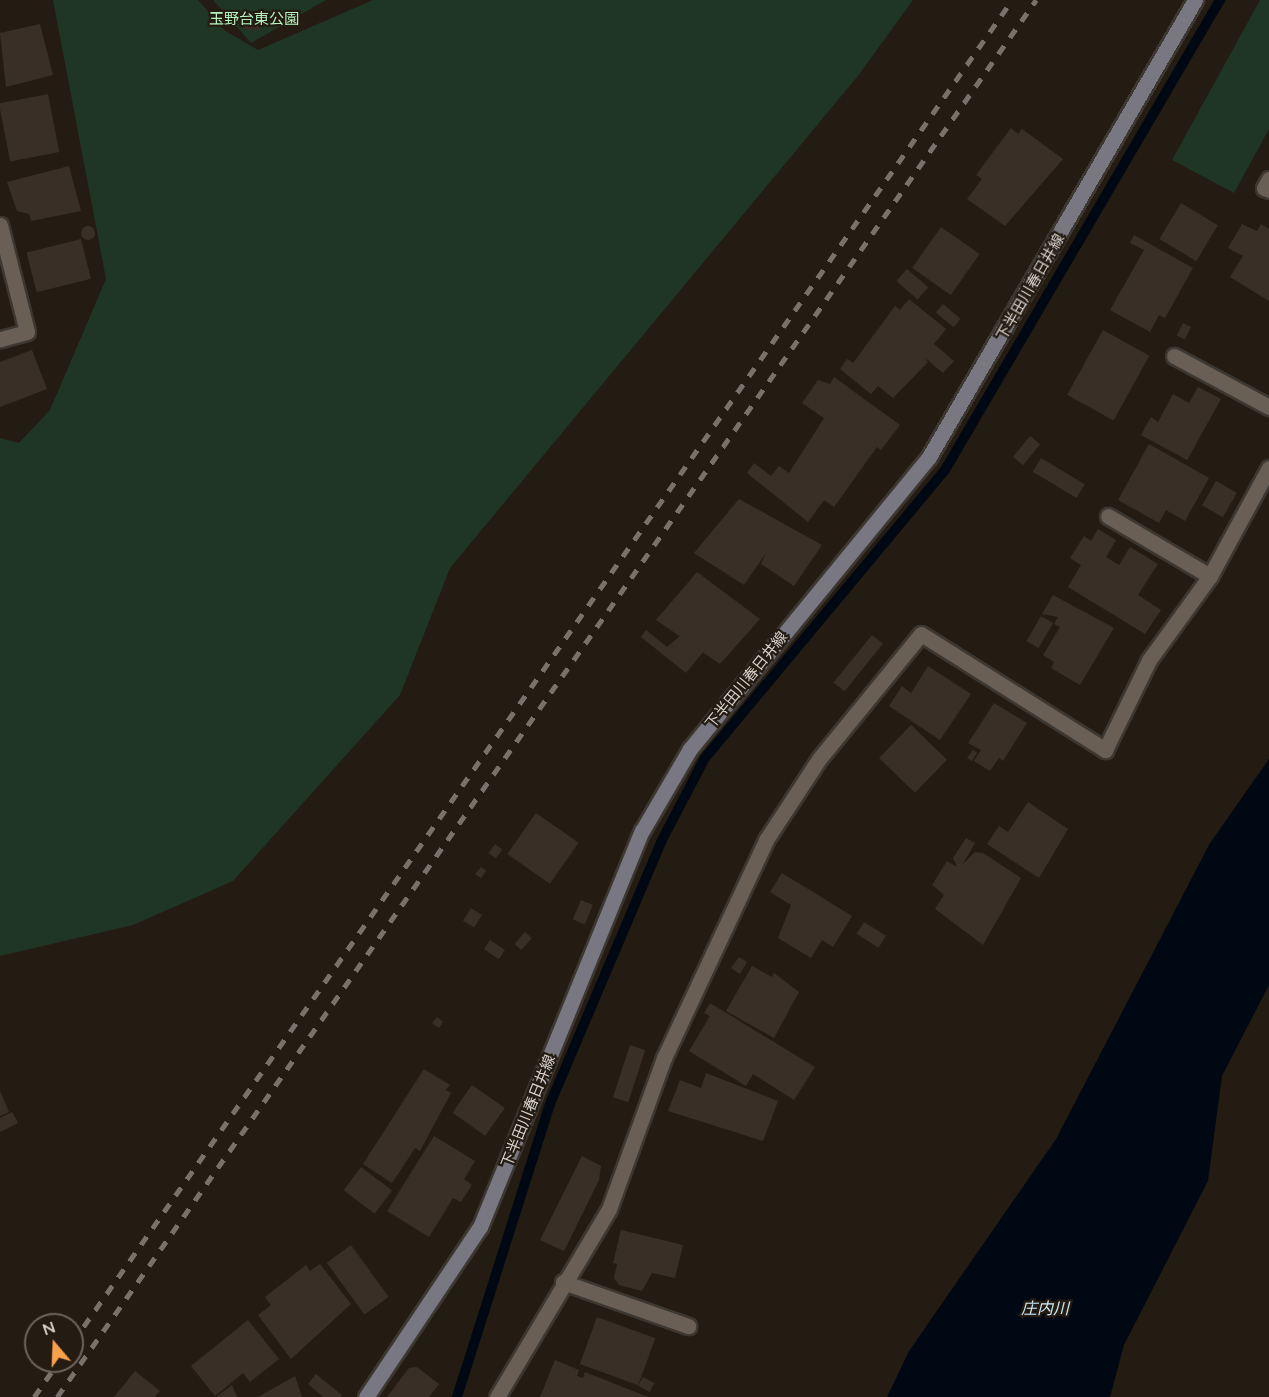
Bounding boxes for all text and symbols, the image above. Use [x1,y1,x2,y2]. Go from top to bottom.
park label: 玉野台東公園 [209,10,299,28]
street label: 下半田川春日井線 [992,231,1068,343]
street label: 下半田川春日井線 [701,628,791,732]
street label: 下半田川春日井線 [497,1052,559,1170]
water label: 庄内川 [1021,1298,1069,1318]
north arrow [24,1313,84,1373]
text: N [40,1316,58,1338]

